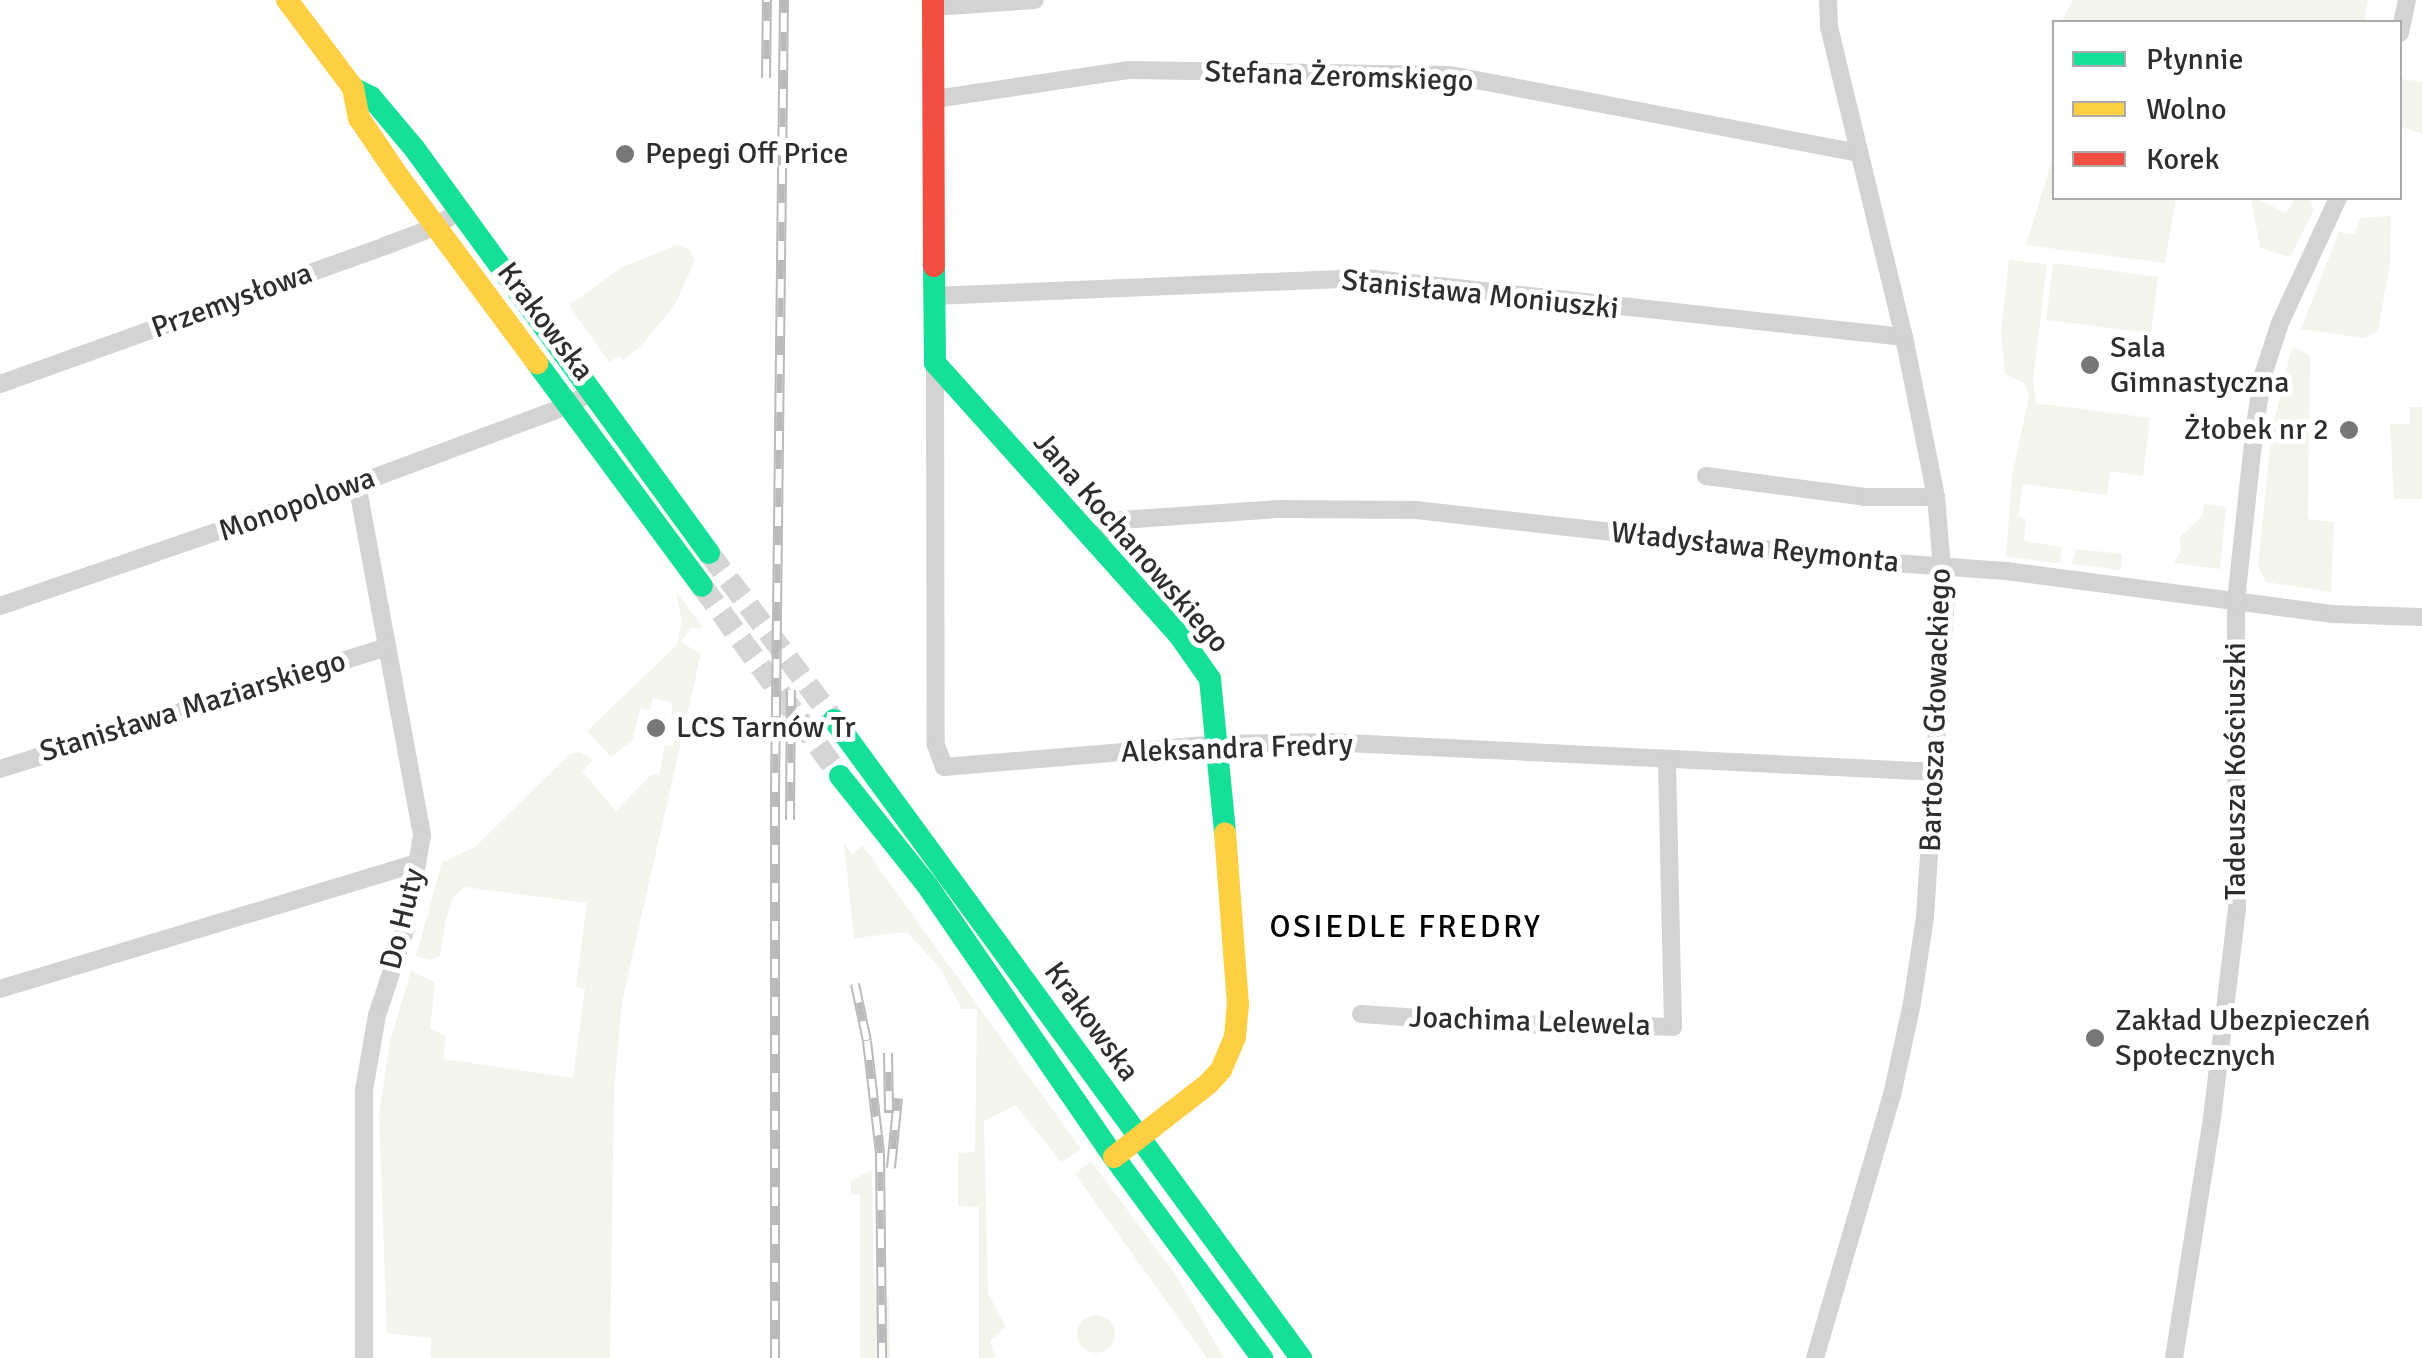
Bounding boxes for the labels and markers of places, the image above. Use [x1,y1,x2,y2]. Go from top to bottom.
place label: Pepegi Off Price [645,136,848,172]
marker: Pepegi Off Price [614,143,636,165]
place label: Sala Gimnastyczna [2110,330,2289,400]
marker: Sala Gimnastyczna [2079,354,2101,376]
place label: Żłobek nr 2 [2184,412,2329,448]
marker: Żłobek nr 2 [2338,419,2360,441]
place label: LCS Tarnów Tr [676,710,855,746]
marker: LCS Tarnów Tr [645,717,667,739]
place label: Zakład Ubezpieczeń Społecznych [2115,1003,2371,1074]
marker: Zakład Ubezpieczeń Społecznych [2084,1027,2106,1049]

